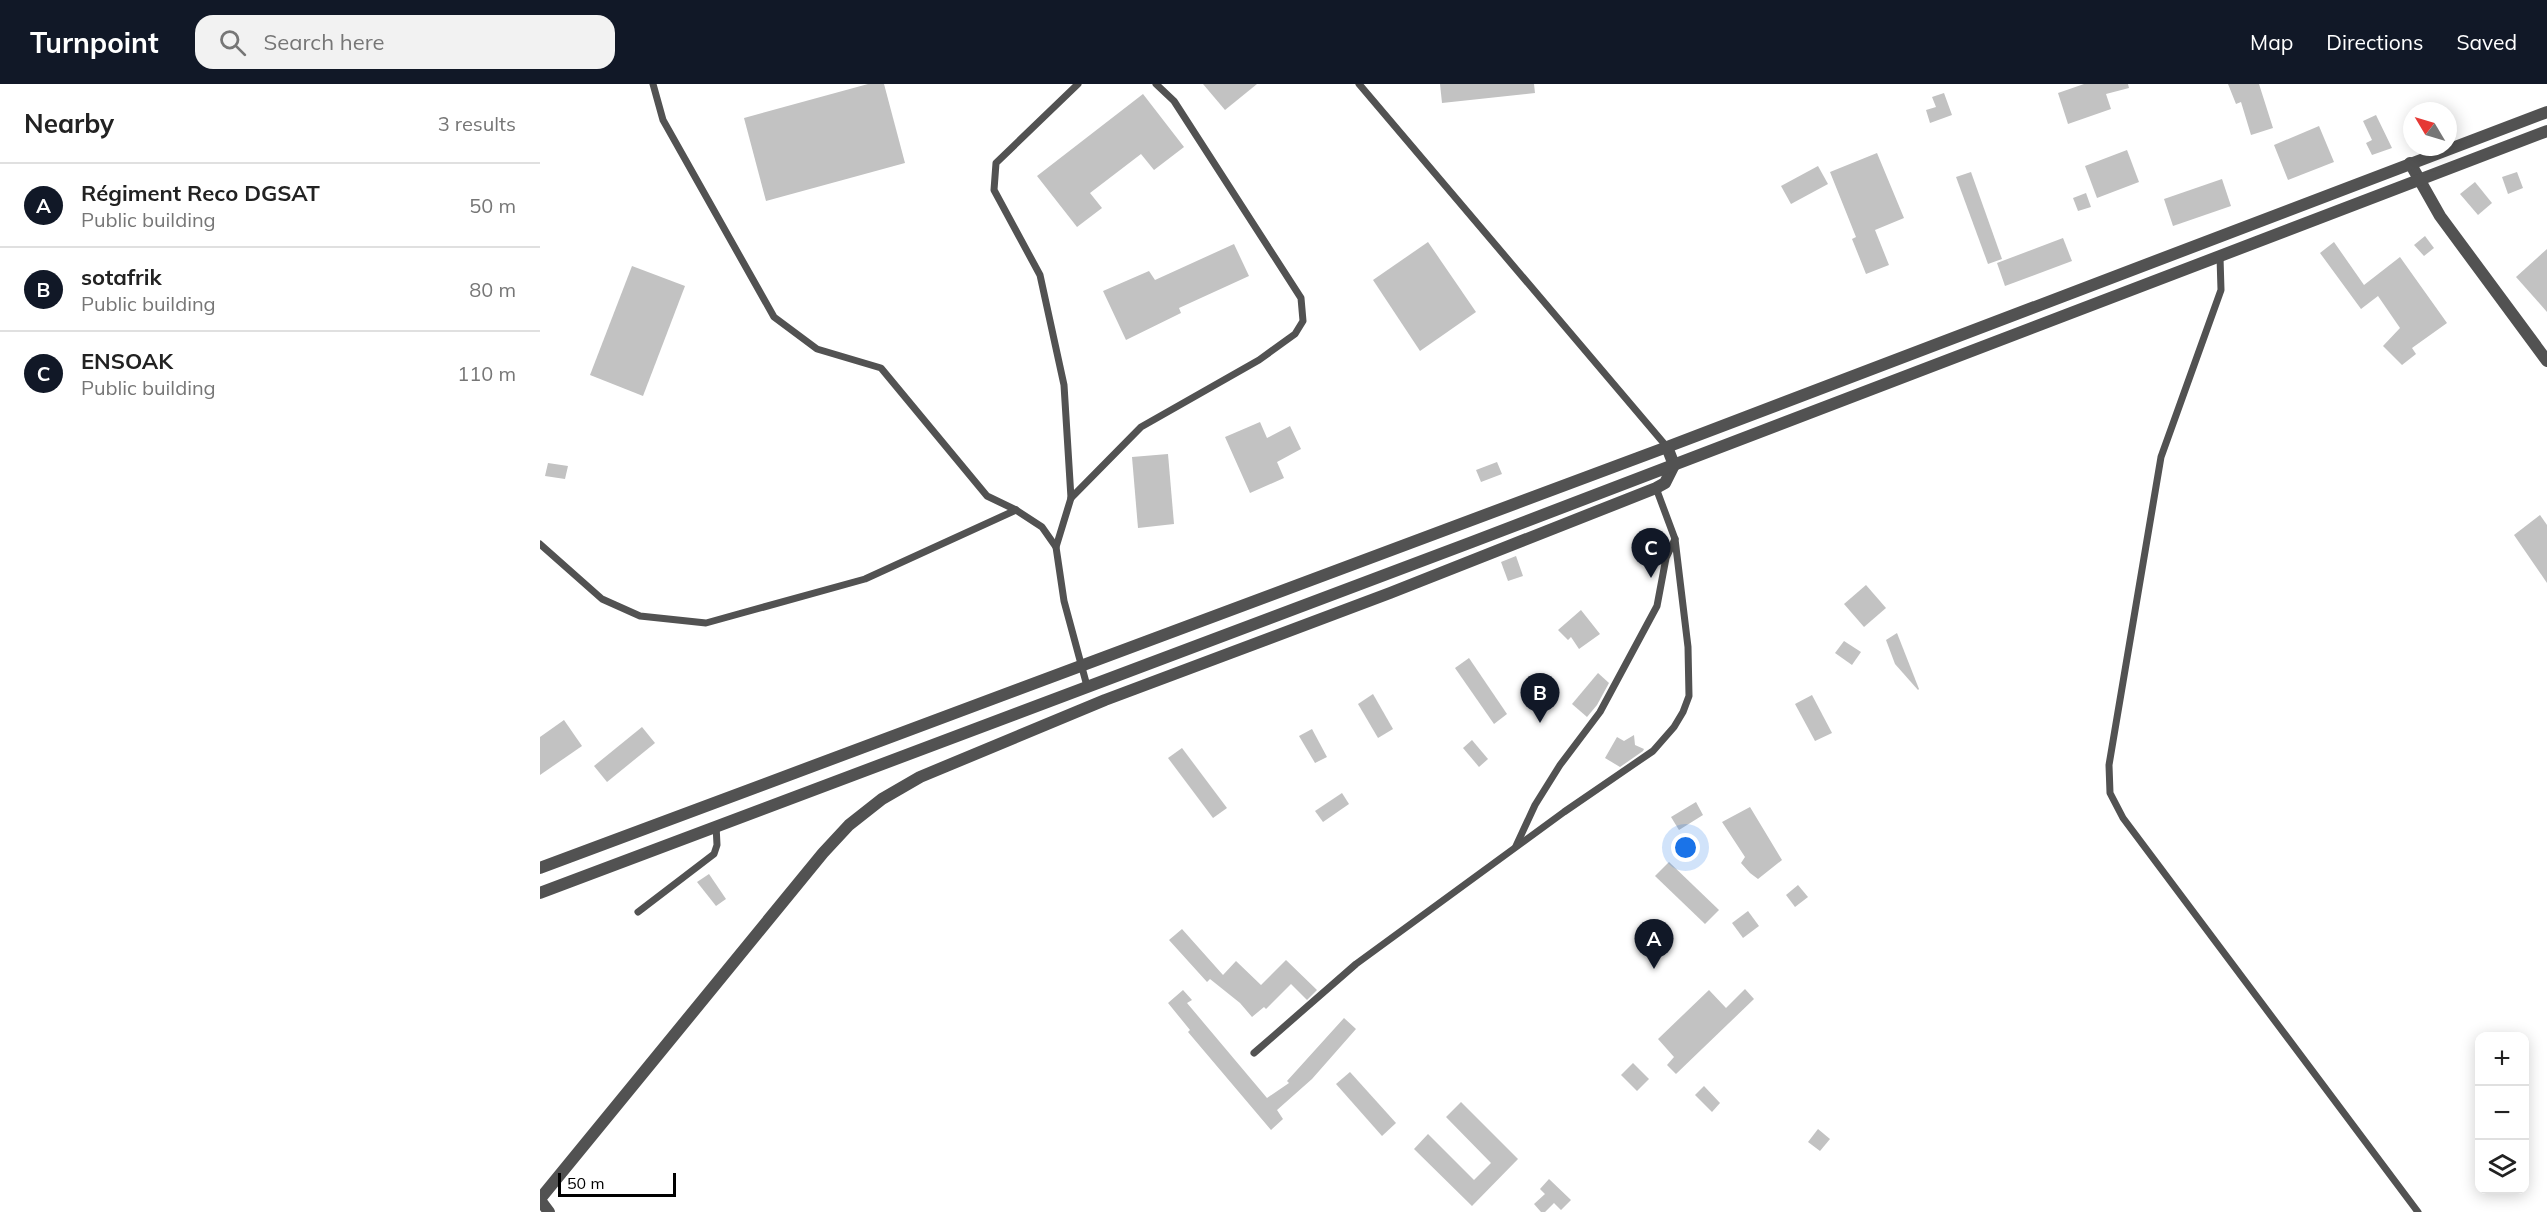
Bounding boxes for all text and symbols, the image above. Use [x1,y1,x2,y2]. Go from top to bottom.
search box [195,15,615,69]
text: Turnpoint [30,25,159,60]
icon: search [216,26,249,59]
text: Search here [264,28,384,56]
text: Map [2250,29,2293,55]
text: Directions [2326,29,2423,55]
text: Saved [2456,29,2517,55]
north arrow [2403,102,2457,156]
text: Nearby [24,107,114,140]
text: 3 results [438,111,516,136]
text: Régiment Reco DGSAT [81,179,320,207]
text: A [36,193,51,218]
text: 50 m [469,193,516,218]
text: Public building [81,207,216,232]
text: sotafrik [81,263,162,291]
text: B [37,277,50,302]
text: 80 m [469,277,516,302]
text: Public building [81,291,216,316]
text: ENSOAK [81,347,173,375]
text: C [37,361,50,386]
text: 110 m [457,361,516,386]
text: Public building [81,375,216,400]
pin: C [1632,528,1670,578]
pin: B [1520,674,1560,723]
your location [1671,833,1700,862]
pin: A [1634,920,1674,969]
map controls [2475,1032,2529,1194]
button: + [2475,1032,2529,1086]
button: − [2475,1086,2529,1140]
button: layers [2475,1140,2529,1194]
scale bar [558,1170,676,1198]
text: 50 m [567,1173,604,1193]

